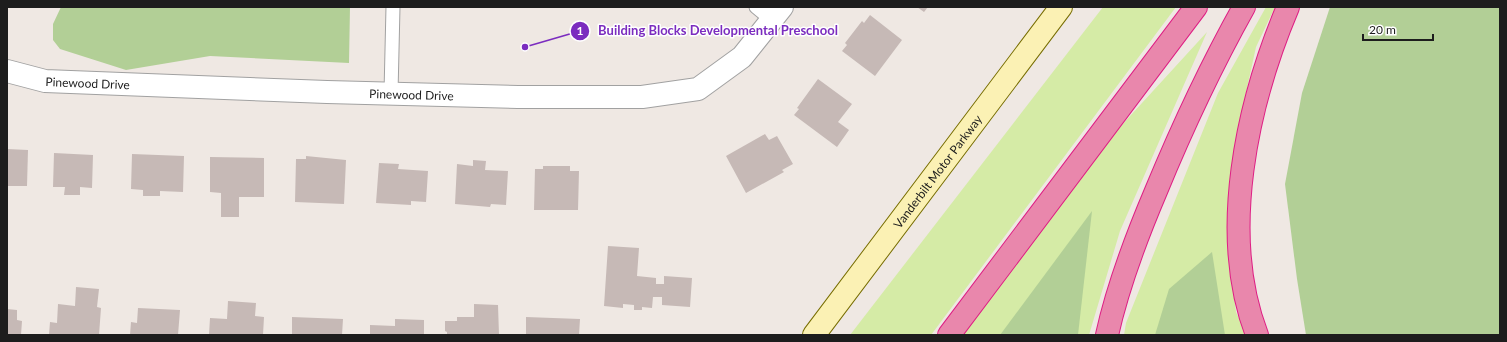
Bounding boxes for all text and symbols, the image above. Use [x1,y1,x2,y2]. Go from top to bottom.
scale bar [1363,16,1433,42]
callout: Building Blocks Developmental Preschool [570,18,846,43]
text: Building Blocks Developmental Preschool [598,22,838,38]
text: 20 m [1369,22,1396,37]
text: 1 [577,23,584,38]
street label: Pinewood Drive [45,74,130,92]
street label: Pinewood Drive [369,86,454,103]
street label: Vanderbilt Motor Parkway [890,111,985,231]

